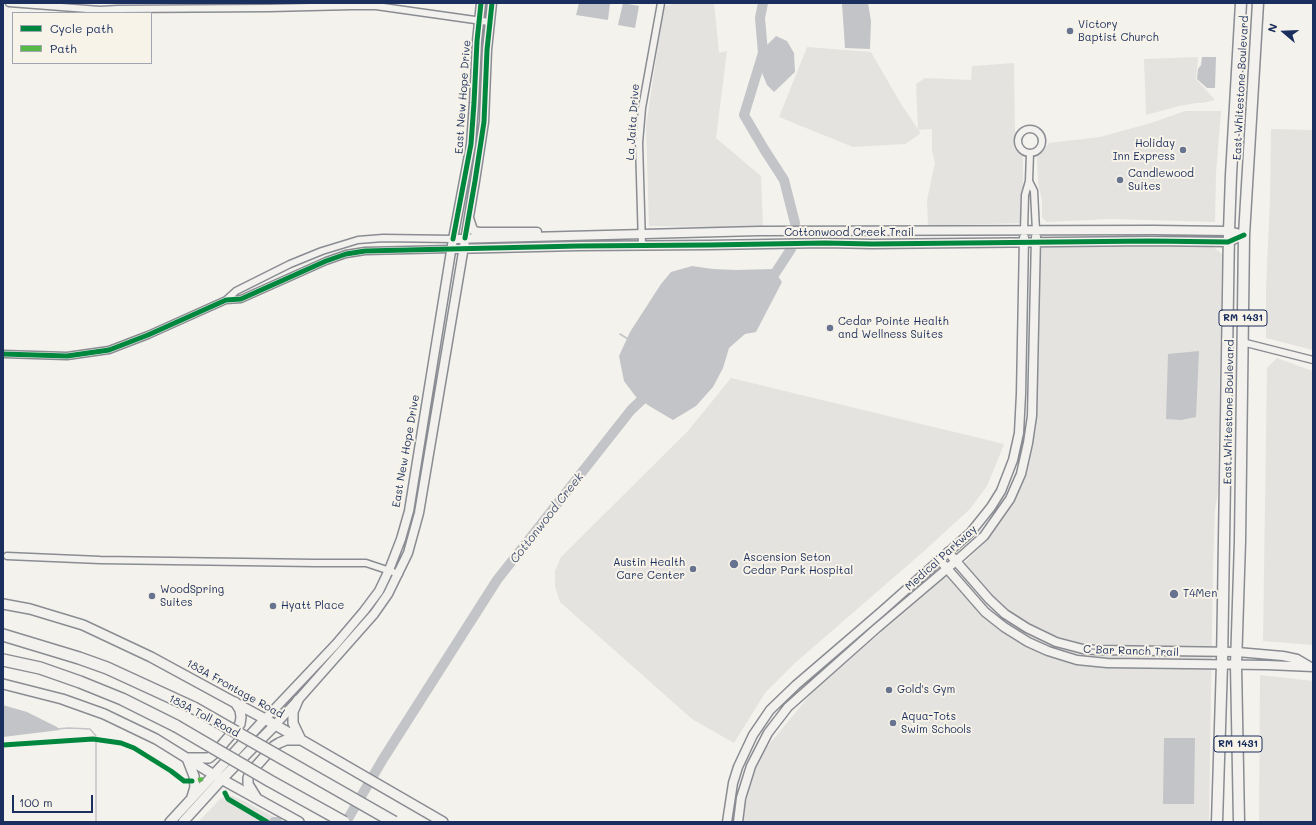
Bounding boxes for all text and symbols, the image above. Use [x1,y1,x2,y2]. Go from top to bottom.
legend [12,12,152,64]
north arrow [1264,12,1304,52]
street label: East Whitestone Boulevard [1231,15,1251,161]
place label: Victory Baptist Church [1078,18,1159,44]
text: Cycle path [50,20,113,36]
text: N [1264,22,1281,34]
marker: Victory Baptist Church [1065,26,1075,36]
street label: East New Hope Drive [452,39,474,155]
text: Path [50,40,77,56]
street label: La Jaita Drive [624,83,642,161]
place label: Holiday Inn Express [1113,137,1175,163]
marker: Holiday Inn Express [1178,145,1188,155]
place label: Candlewood Suites [1128,167,1194,193]
marker: Candlewood Suites [1115,175,1125,185]
street label: Cottonwood Creek Trail [784,226,914,240]
road number: RM 1431 [1219,310,1267,326]
place label: Cedar Pointe Health and Wellness Suites [838,315,949,341]
marker: Cedar Pointe Health and Wellness Suites [825,323,835,333]
street label: East Whitestone Boulevard [1221,339,1237,485]
street label: East New Hope Drive [390,394,422,508]
water label: Cottonwood Creek [507,470,587,566]
street label: Medical Parkway [903,522,979,594]
place label: Ascension Seton Cedar Park Hospital [743,551,853,577]
place label: Austin Health Care Center [613,556,685,582]
marker: Ascension Seton Cedar Park Hospital [728,558,740,570]
marker: Austin Health Care Center [688,564,698,574]
place label: WoodSpring Suites [160,583,224,609]
place label: T4Men [1183,587,1217,601]
marker: T4Men [1168,588,1180,600]
marker: WoodSpring Suites [147,591,157,601]
place label: Hyatt Place [281,599,344,613]
marker: Hyatt Place [268,601,278,611]
street label: C-Bar Ranch Trail [1083,643,1179,659]
street label: 183A Frontage Road [184,657,286,721]
place label: Gold's Gym [897,683,955,697]
marker: Gold's Gym [884,685,894,695]
street label: 183A Toll Road [166,692,242,740]
place label: Aqua-Tots Swim Schools [901,710,971,736]
marker: Aqua-Tots Swim Schools [888,718,898,728]
road number: RM 1431 [1214,736,1262,752]
scale bar [14,787,95,813]
text: 100 m [19,794,53,810]

